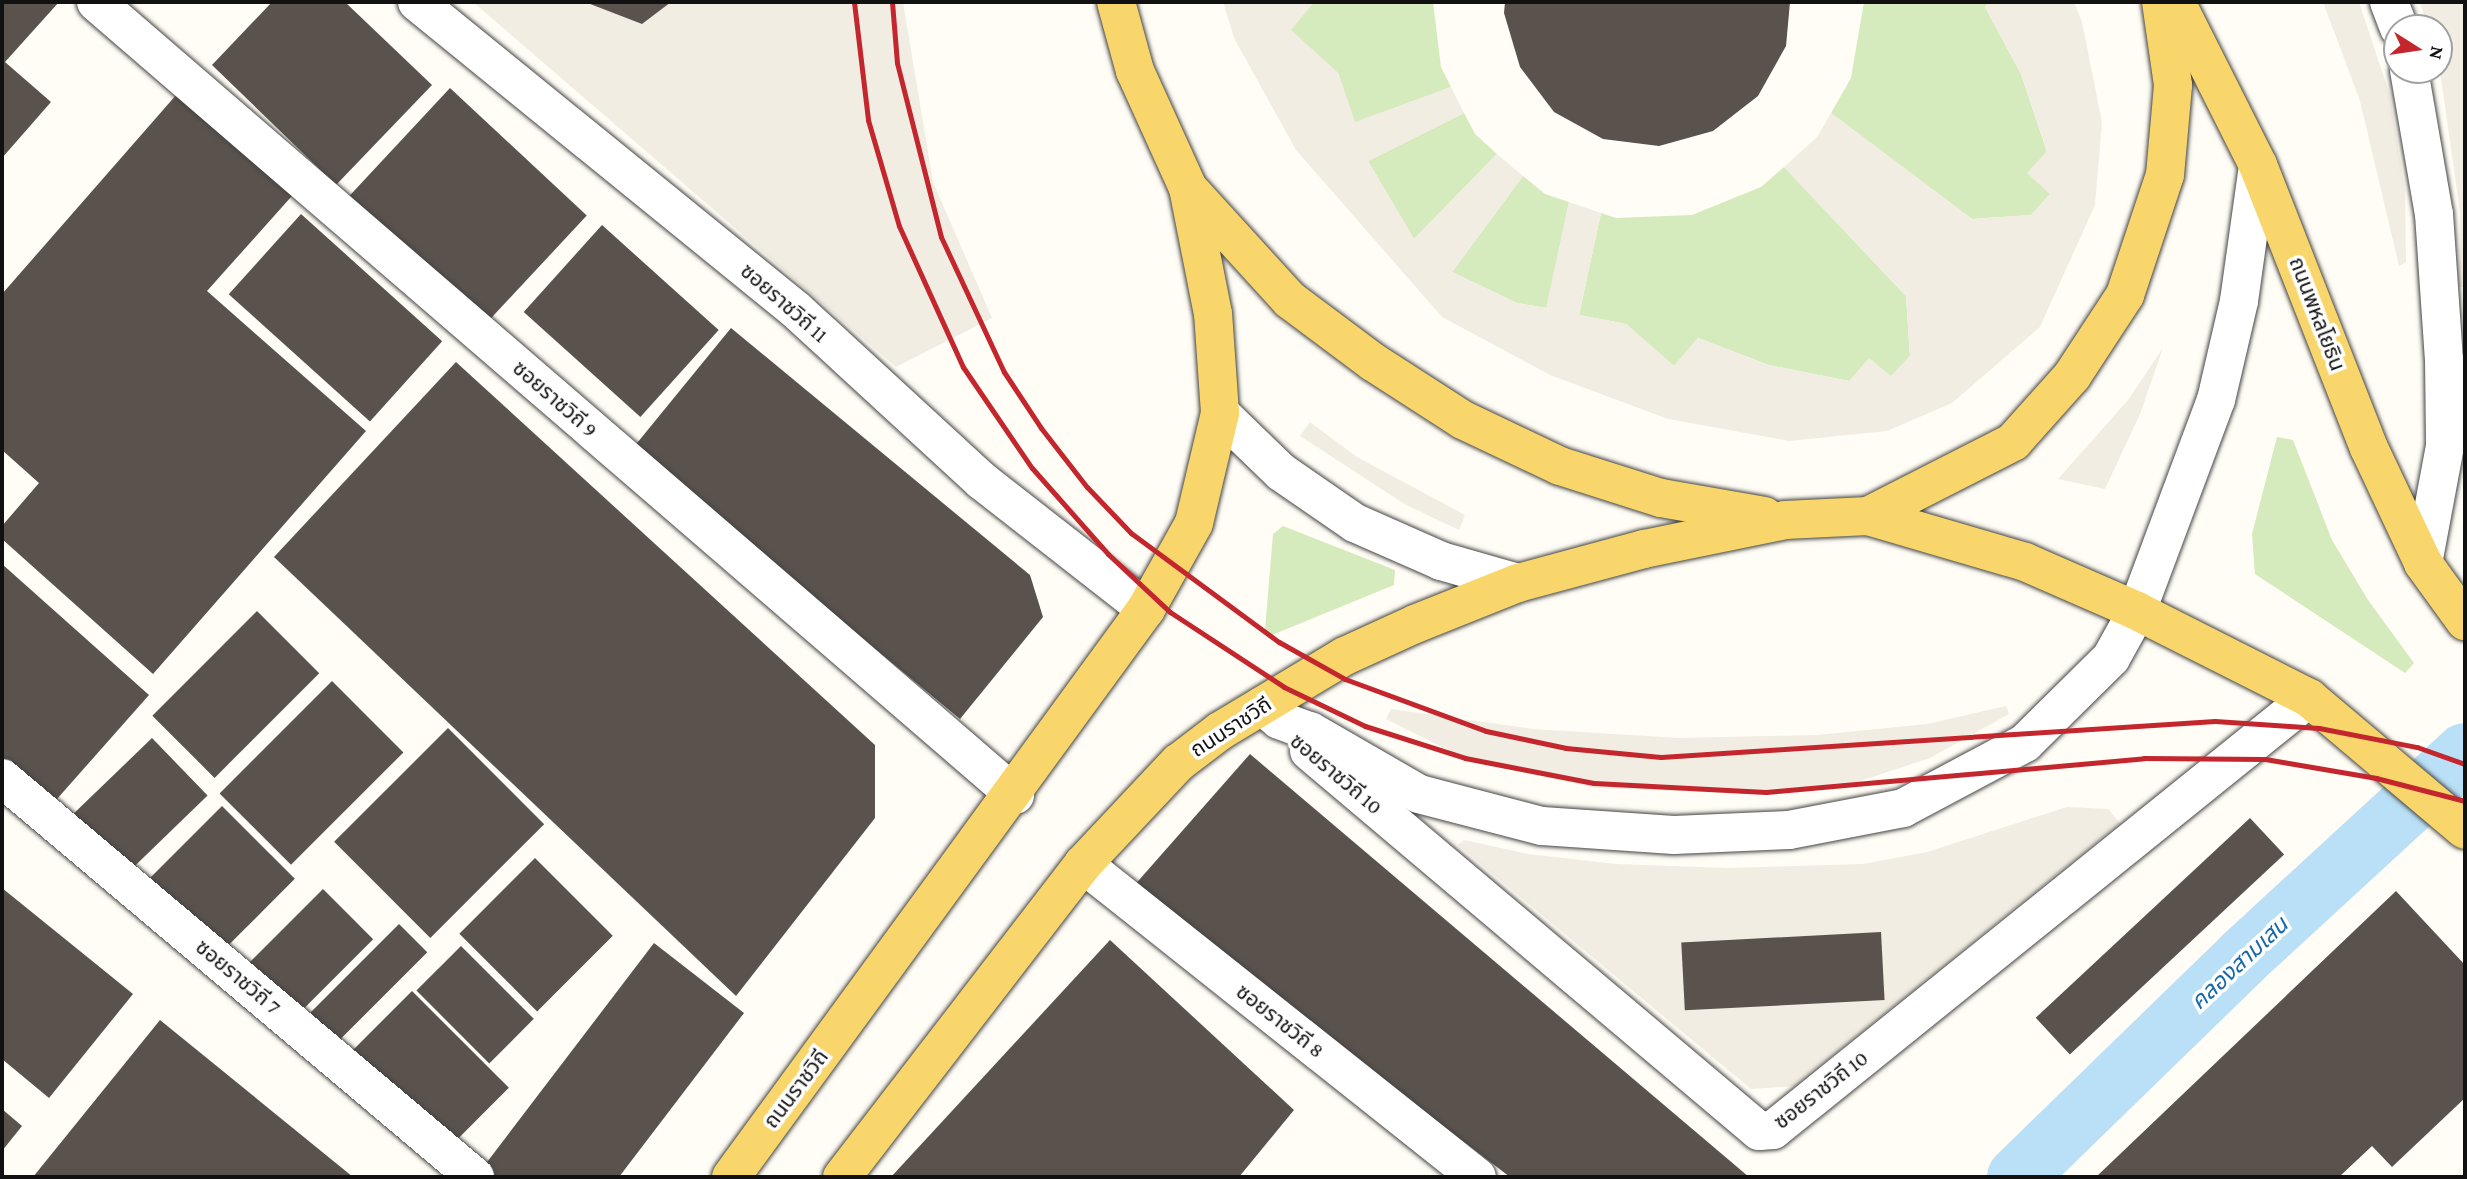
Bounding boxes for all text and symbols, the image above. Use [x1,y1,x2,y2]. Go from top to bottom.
north arrow [2383,14,2453,84]
text: N [2425,45,2449,62]
street label: ถนนพหลโยธิน [2284,254,2350,374]
street label: ซอยราชวิถี 11 [735,258,833,348]
street label: ซอยราชวิถี 9 [507,355,603,443]
street label: ถนนราชวิถี [1186,691,1276,763]
street label: ซอยราชวิถี 10 [1285,728,1387,820]
water label: คลองสามเสน [2185,911,2293,1015]
street label: ซอยราชวิถี 7 [190,934,286,1020]
street label: ซอยราชวิถี 8 [1231,979,1329,1063]
street label: ถนนราชวิถี [758,1045,834,1133]
street label: ซอยราชวิถี 10 [1769,1046,1873,1134]

